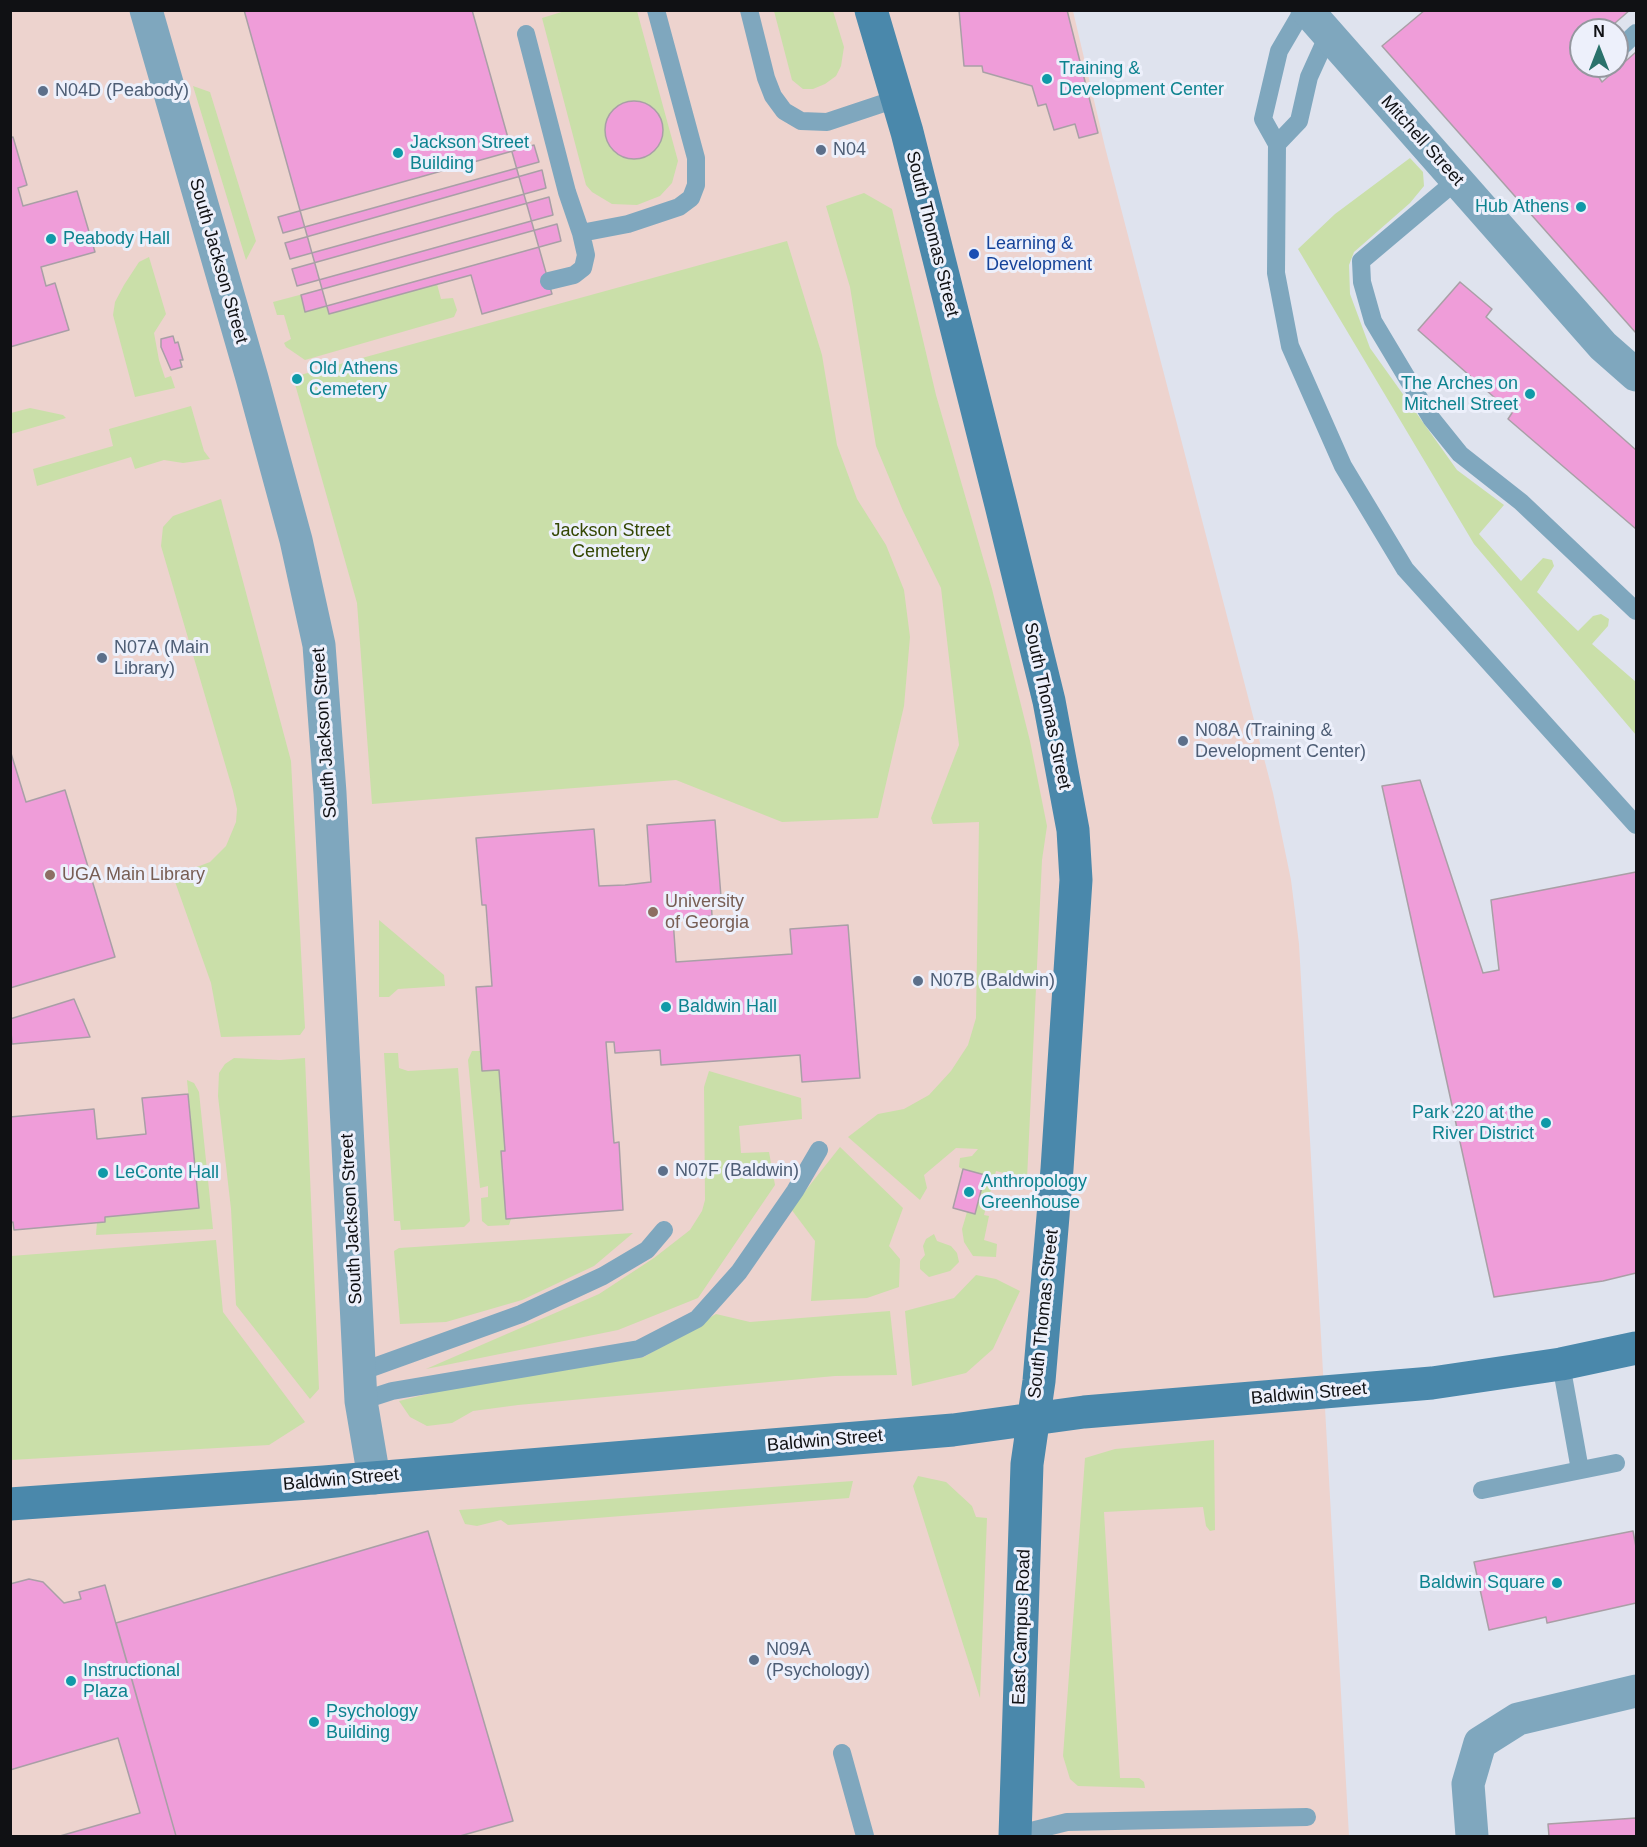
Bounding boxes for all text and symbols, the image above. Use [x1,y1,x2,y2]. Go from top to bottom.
north arrow [1569,18,1629,78]
text: N [1593,23,1605,40]
place label: Training & Development Center [1059,58,1224,100]
marker: Training & Development Center [1040,72,1054,86]
place label: N04D (Peabody) [55,80,189,102]
marker: N04D (Peabody) [36,84,50,98]
street label: Mitchell Street [1376,91,1468,191]
place label: Jackson Street Building [410,132,529,174]
place label: N04 [833,139,866,161]
marker: N04 [814,143,828,157]
marker: Jackson Street Building [391,146,405,160]
street label: South Thomas Street [901,149,963,319]
street label: South Jackson Street [184,176,252,346]
place label: Hub Athens [1475,196,1569,218]
marker: Hub Athens [1574,200,1588,214]
place label: Peabody Hall [63,228,170,250]
marker: Peabody Hall [44,232,58,246]
place label: Learning & Development [986,233,1092,276]
marker: Learning & Development [967,247,981,261]
place label: Old Athens Cemetery [309,358,398,400]
marker: Old Athens Cemetery [290,372,304,386]
place label: The Arches on Mitchell Street [1401,373,1518,416]
marker: The Arches on Mitchell Street [1523,387,1537,401]
park label: Jackson Street Cemetery [551,520,671,562]
street label: South Thomas Street [1019,621,1075,791]
place label: N07A (Main Library) [114,637,209,680]
street label: South Jackson Street [308,647,342,819]
marker: N07A (Main Library) [95,651,109,665]
place label: N08A (Training & Development Center) [1195,720,1366,762]
marker: N08A (Training & Development Center) [1176,734,1190,748]
place label: UGA Main Library [62,864,205,886]
marker: UGA Main Library [43,868,57,882]
place label: University of Georgia [665,891,749,934]
marker: University of Georgia [646,905,660,919]
place label: N07B (Baldwin) [930,970,1055,992]
marker: N07B (Baldwin) [911,974,925,988]
place label: Baldwin Hall [678,996,777,1018]
marker: Baldwin Hall [659,1000,673,1014]
place label: Park 220 at the River District [1412,1102,1534,1144]
marker: Park 220 at the River District [1539,1116,1553,1130]
street label: South Jackson Street [337,1133,367,1305]
place label: N07F (Baldwin) [675,1160,799,1182]
place label: LeConte Hall [115,1162,219,1184]
marker: N07F (Baldwin) [656,1164,670,1178]
marker: LeConte Hall [96,1166,110,1180]
place label: Anthropology Greenhouse [981,1171,1087,1214]
marker: Anthropology Greenhouse [962,1185,976,1199]
street label: South Thomas Street [1024,1228,1064,1400]
street label: Baldwin Street [1250,1378,1368,1410]
street label: Baldwin Street [766,1425,884,1457]
street label: Baldwin Street [282,1464,400,1496]
street label: East Campus Road [1008,1549,1036,1705]
place label: Baldwin Square [1419,1572,1545,1594]
marker: Baldwin Square [1550,1576,1564,1590]
place label: N09A (Psychology) [766,1639,870,1682]
marker: N09A (Psychology) [747,1653,761,1667]
place label: Instructional Plaza [83,1660,180,1702]
marker: Instructional Plaza [64,1674,78,1688]
place label: Psychology Building [326,1701,418,1744]
marker: Psychology Building [307,1715,321,1729]

